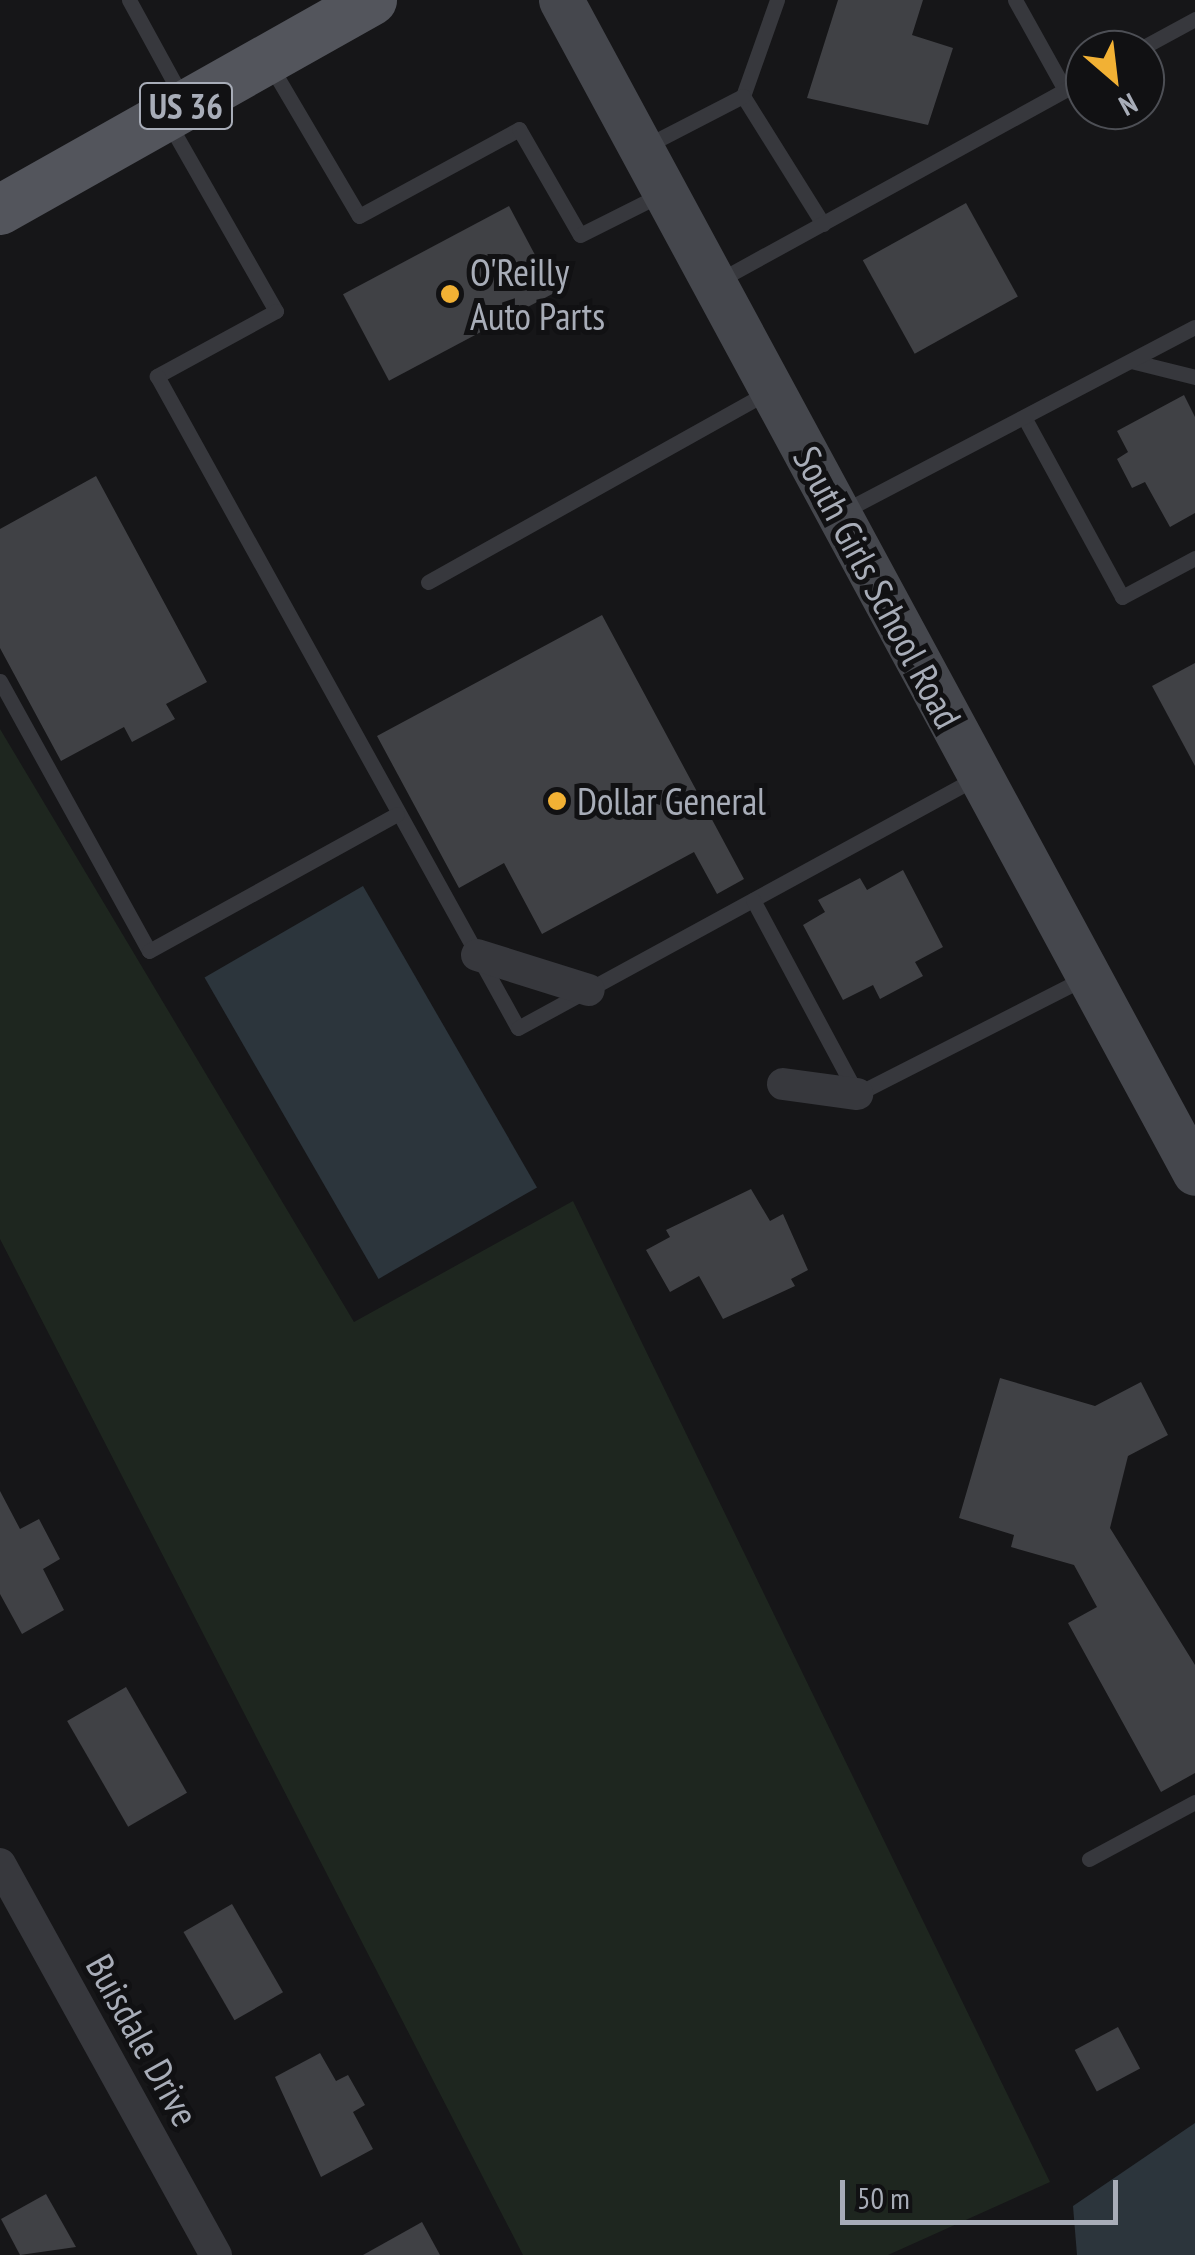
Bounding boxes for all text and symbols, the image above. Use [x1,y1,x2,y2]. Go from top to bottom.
north arrow [1065,30,1165,130]
road number: US 36 [138,76,234,136]
text: N [1113,85,1144,125]
place label: O'Reilly Auto Parts [470,249,605,338]
marker: O'Reilly Auto Parts [439,283,461,305]
street label: South Girls School Road [784,438,972,736]
place label: Dollar General [577,778,766,824]
marker: Dollar General [546,790,568,812]
street label: Buisdale Drive [77,1946,209,2134]
scale bar [845,2160,1122,2222]
text: 50 m [857,2178,910,2217]

